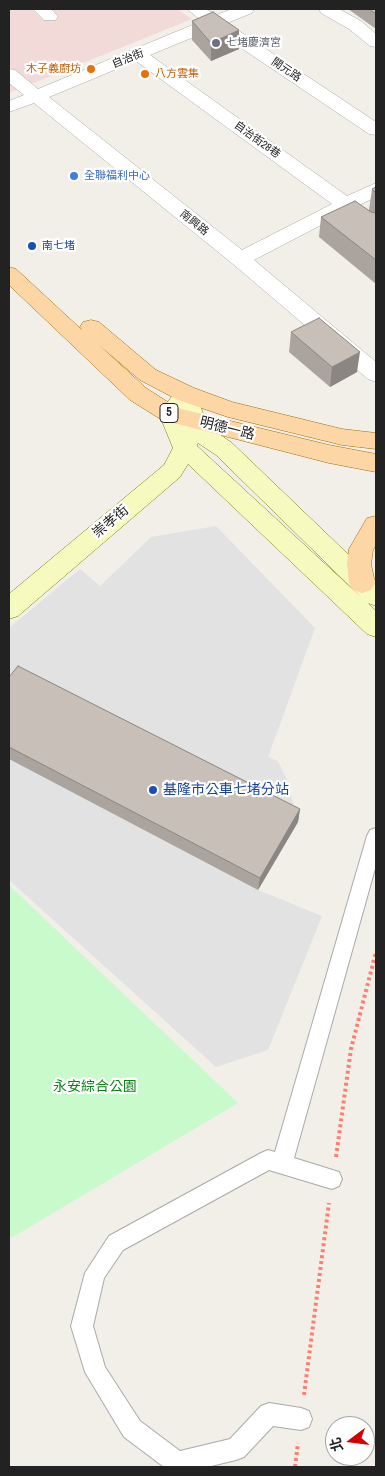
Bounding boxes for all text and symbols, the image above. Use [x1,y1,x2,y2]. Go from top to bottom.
place label: 七堵慶濟宮 [226,36,281,50]
marker: 七堵慶濟宮 [210,37,222,49]
street label: 自治街 [110,47,146,71]
street label: 開元路 [269,55,303,85]
place label: 木子義廚坊 [26,62,81,76]
marker: 木子義廚坊 [85,63,97,75]
place label: 八方雲集 [155,67,199,81]
marker: 八方雲集 [139,68,151,80]
street label: 自治街28巷 [231,119,283,161]
place label: 全聯福利中心 [84,169,150,183]
marker: 全聯福利中心 [68,170,80,182]
street label: 南興路 [177,207,211,239]
place label: 南七堵 [42,239,75,253]
marker: 南七堵 [26,240,38,252]
road number: 5 [160,403,178,422]
street label: 明德一路 [198,414,256,444]
street label: 崇孝街 [90,502,132,542]
place label: 基隆市公車七堵分站 [163,782,289,798]
marker: 基隆市公車七堵分站 [147,784,159,796]
park label: 永安綜合公園 [53,1079,137,1095]
north arrow [325,1416,375,1466]
text: 北 [326,1436,347,1454]

